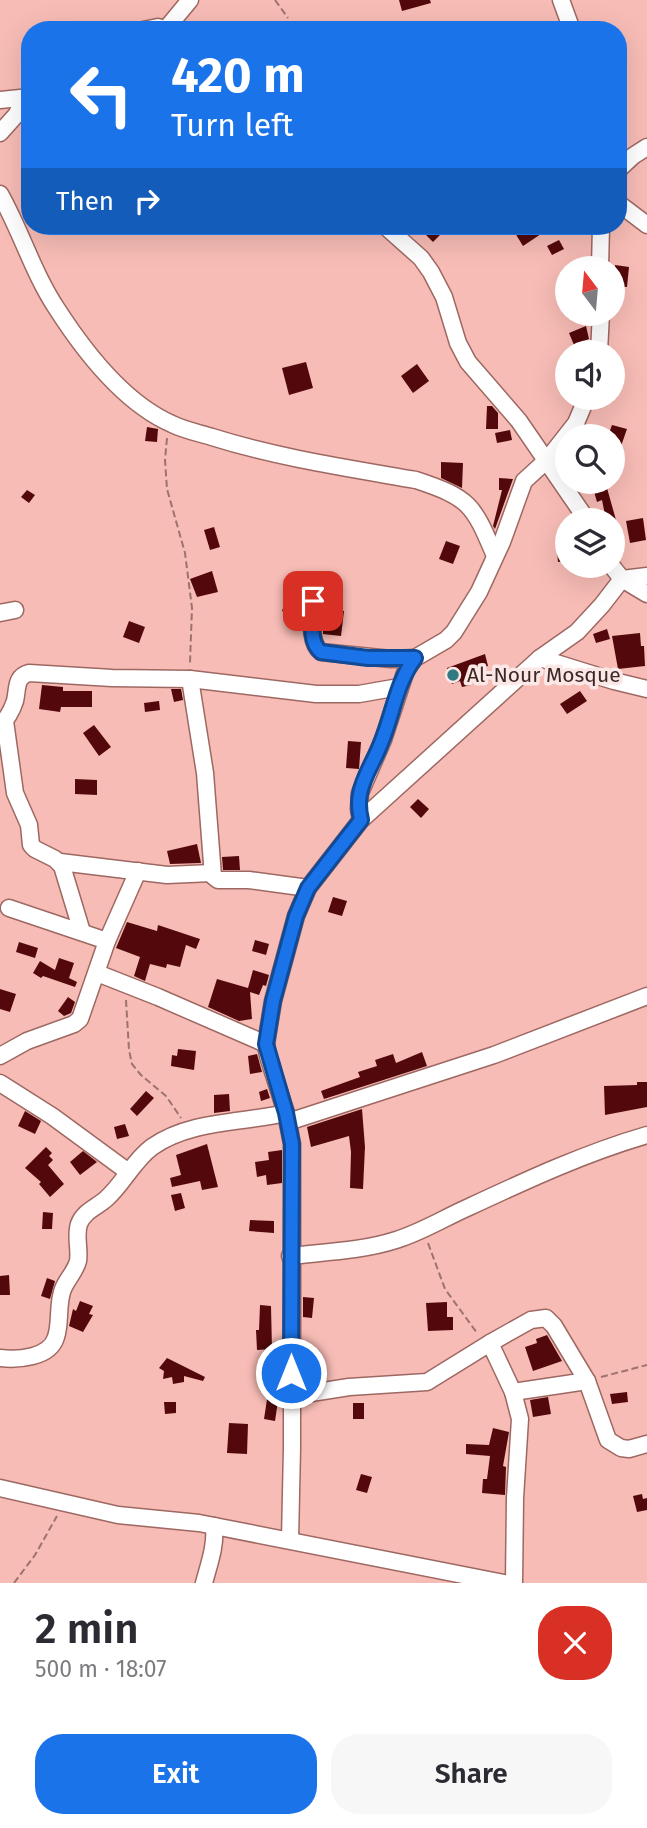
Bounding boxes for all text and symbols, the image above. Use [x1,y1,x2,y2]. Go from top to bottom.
text: 420 m [171,46,305,105]
icon: left [56,49,147,140]
text: Turn left [171,106,293,144]
icon: right [128,182,166,220]
text: Then [56,186,114,217]
north arrow [555,256,625,326]
map controls [555,256,625,578]
button: sound [555,340,625,410]
button: search [555,424,625,494]
button: layers [555,508,625,578]
pin [283,571,343,631]
icon: arrive [294,582,332,620]
place label: Al-Nour Mosque [467,662,621,688]
marker: Al-Nour Mosque [445,667,461,683]
position arrow [254,1336,328,1410]
text: 2 min [35,1604,139,1654]
button: close [538,1606,612,1680]
text: 500 m · 18:07 [35,1655,166,1683]
button: Exit [35,1734,317,1814]
button: Share [331,1734,612,1814]

